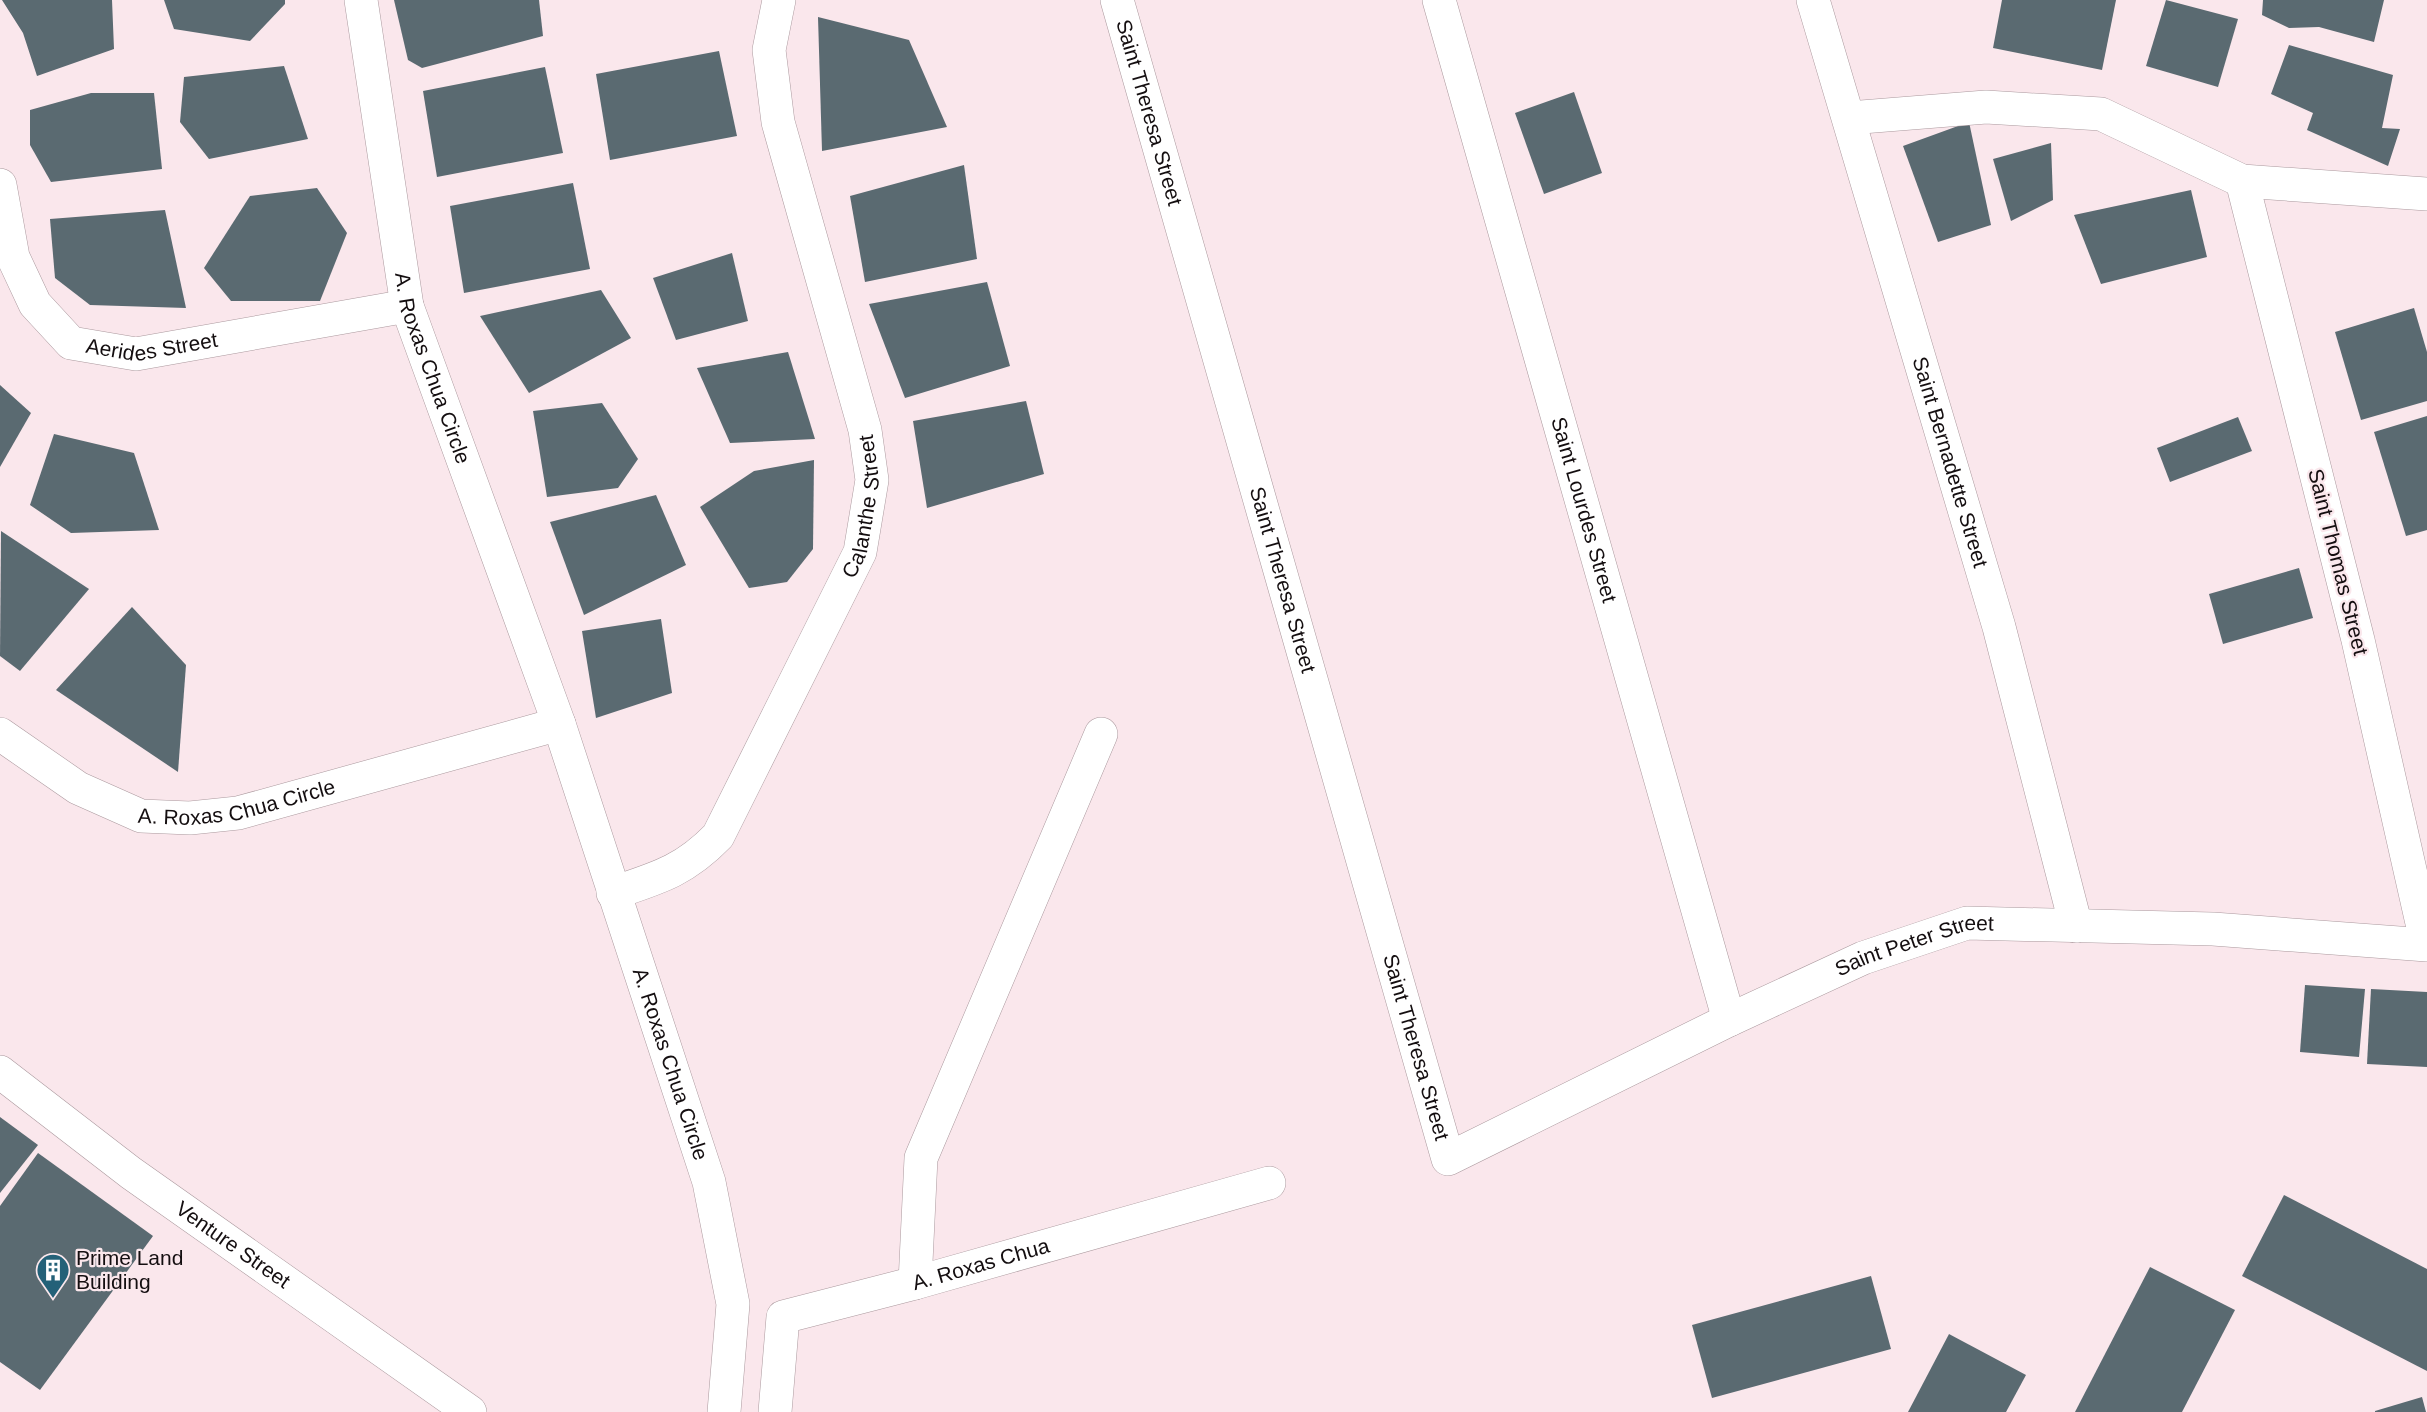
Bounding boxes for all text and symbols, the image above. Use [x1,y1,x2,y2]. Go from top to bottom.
street label: Saint Theresa Street [1112,17,1187,208]
street label: A. Roxas Chua Circle [391,271,475,467]
street label: Aerides Street [84,328,219,365]
street label: Saint Bernadette Street [1908,354,1993,570]
street label: Saint Lourdes Street [1547,414,1622,605]
street label: Calanthe Street [837,433,883,582]
street label: Saint Thomas Street [2304,466,2373,658]
street label: Saint Theresa Street [1246,484,1321,675]
street label: A. Roxas Chua Circle [137,775,338,829]
street label: Saint Peter Street [1831,911,1994,980]
street label: Saint Theresa Street [1379,951,1454,1143]
street label: A. Roxas Chua Circle [629,965,713,1163]
street label: Venture Street [172,1196,295,1293]
street label: A. Roxas Chua [910,1234,1052,1294]
place label: Prime Land Building [76,1246,183,1293]
building icon: Prime Land Building [35,1252,71,1299]

